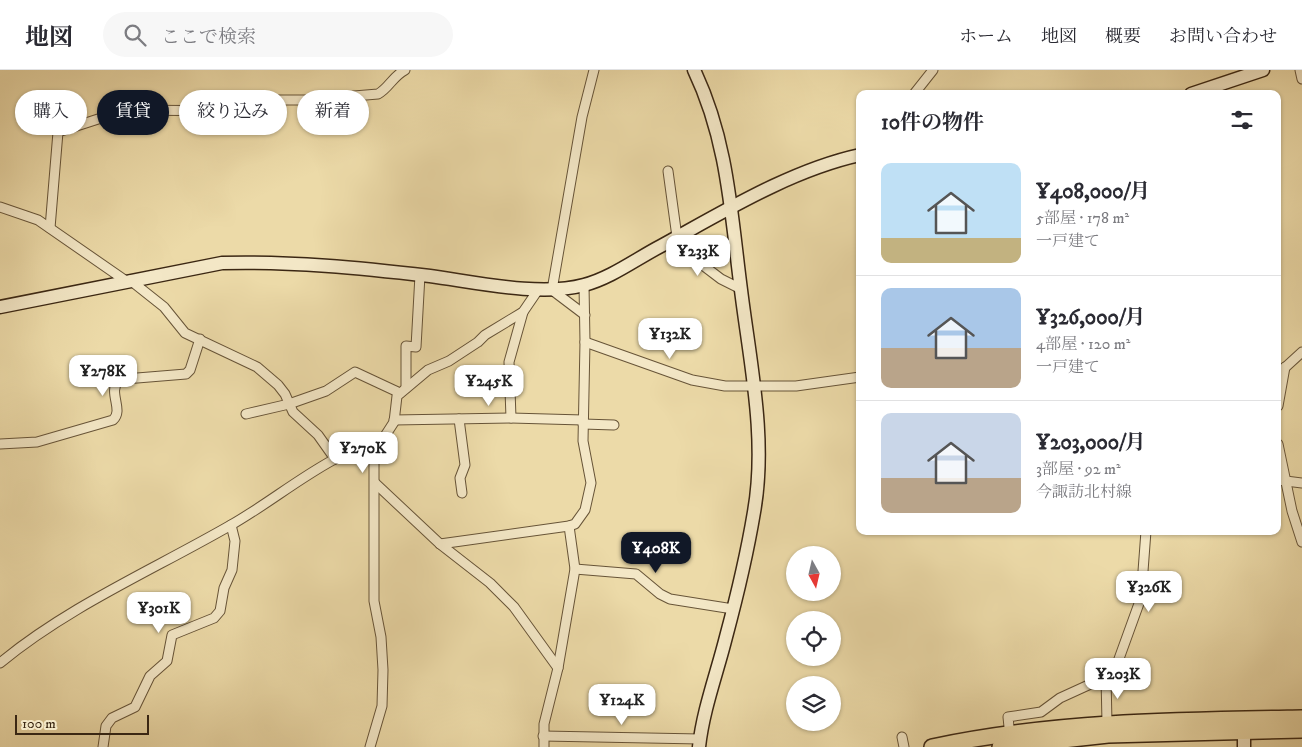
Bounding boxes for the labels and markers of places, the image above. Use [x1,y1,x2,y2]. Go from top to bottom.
pin: ¥233K [663,234,733,277]
pin: ¥132K [635,318,705,360]
pin: ¥278K [68,354,138,397]
pin: ¥245K [454,364,524,407]
pin: ¥270K [328,432,398,474]
pin: ¥408K [621,532,691,574]
pin: ¥326K [1114,570,1184,613]
pin: ¥301K [124,592,194,634]
pin: ¥203K [1083,658,1153,700]
pin: ¥124K [587,684,657,726]

